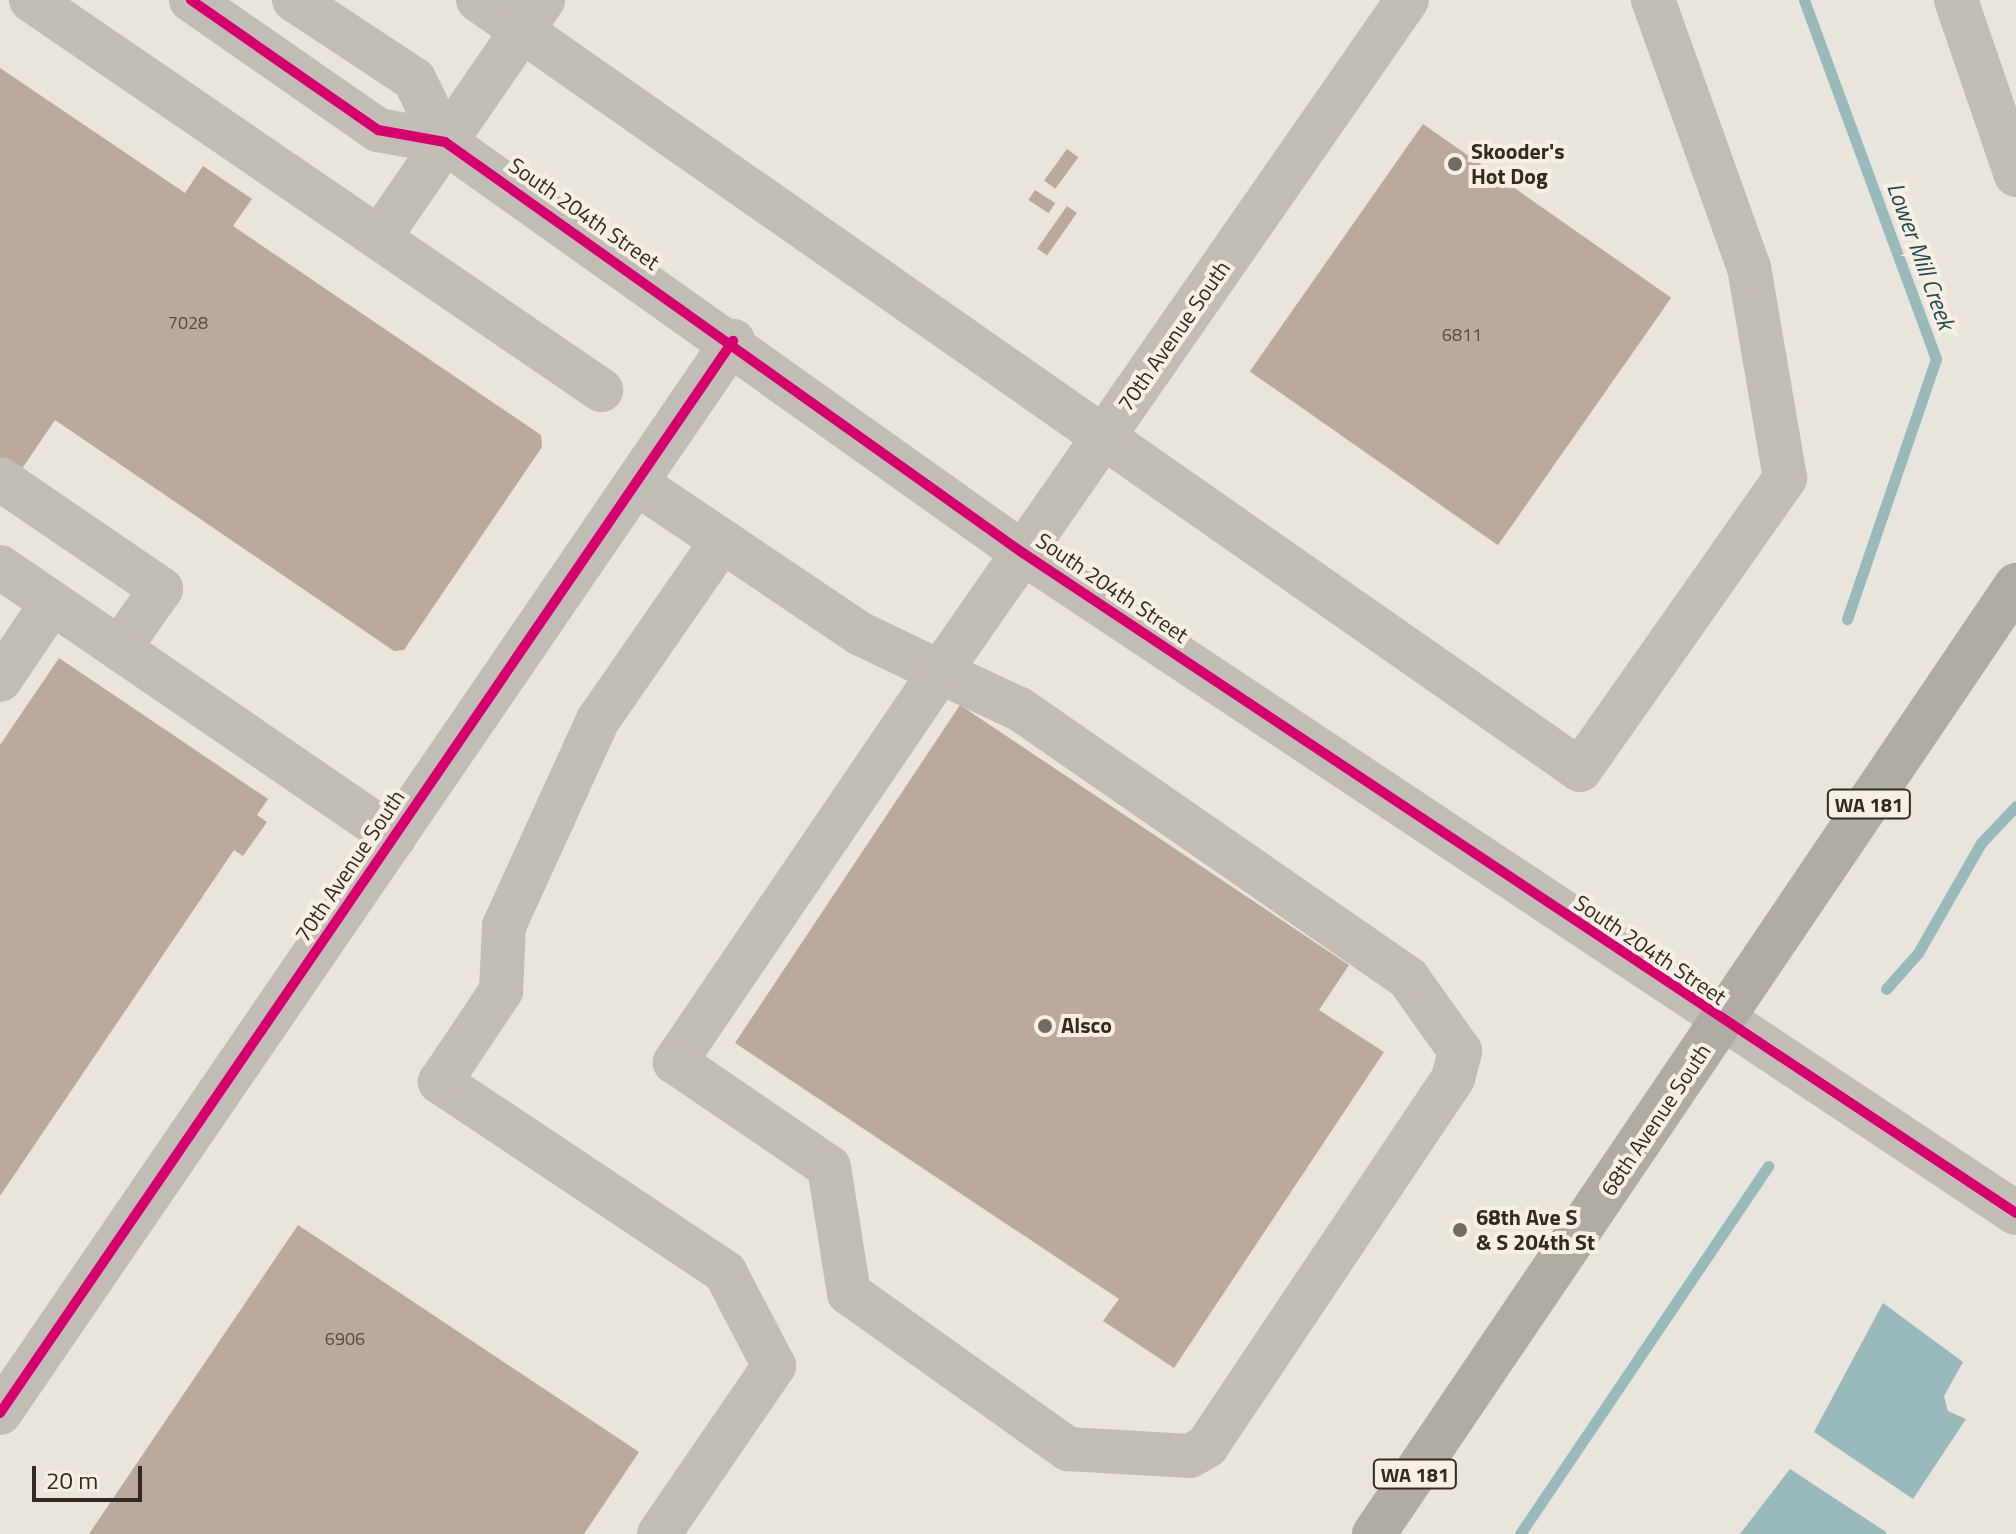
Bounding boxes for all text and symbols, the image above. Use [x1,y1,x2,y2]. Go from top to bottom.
place label: Skooder's Hot Dog [1471,138,1565,190]
street label: South 204th Street [504,152,664,276]
marker: Skooder's Hot Dog [1446,155,1464,173]
water label: Lower Mill Creek [1881,178,1961,334]
street label: 70th Avenue South [1112,256,1236,416]
house number: 7028 [168,312,208,334]
house number: 6811 [1442,324,1482,346]
street label: South 204th Street [1031,527,1193,649]
street label: 70th Avenue South [289,785,411,947]
road number: WA 181 [1825,788,1913,820]
street label: South 204th Street [1569,889,1731,1011]
place label: Alsco [1061,1013,1112,1039]
marker: Alsco [1036,1017,1054,1035]
street label: 68th Avenue South [1595,1039,1717,1201]
place label: 68th Ave S & S 204th St [1476,1204,1595,1256]
marker: 68th Ave S & S 204th St [1451,1221,1469,1239]
house number: 6906 [325,1328,365,1350]
scale bar [36,1450,146,1500]
road number: WA 181 [1371,1458,1459,1490]
text: 20 m [46,1462,98,1498]

